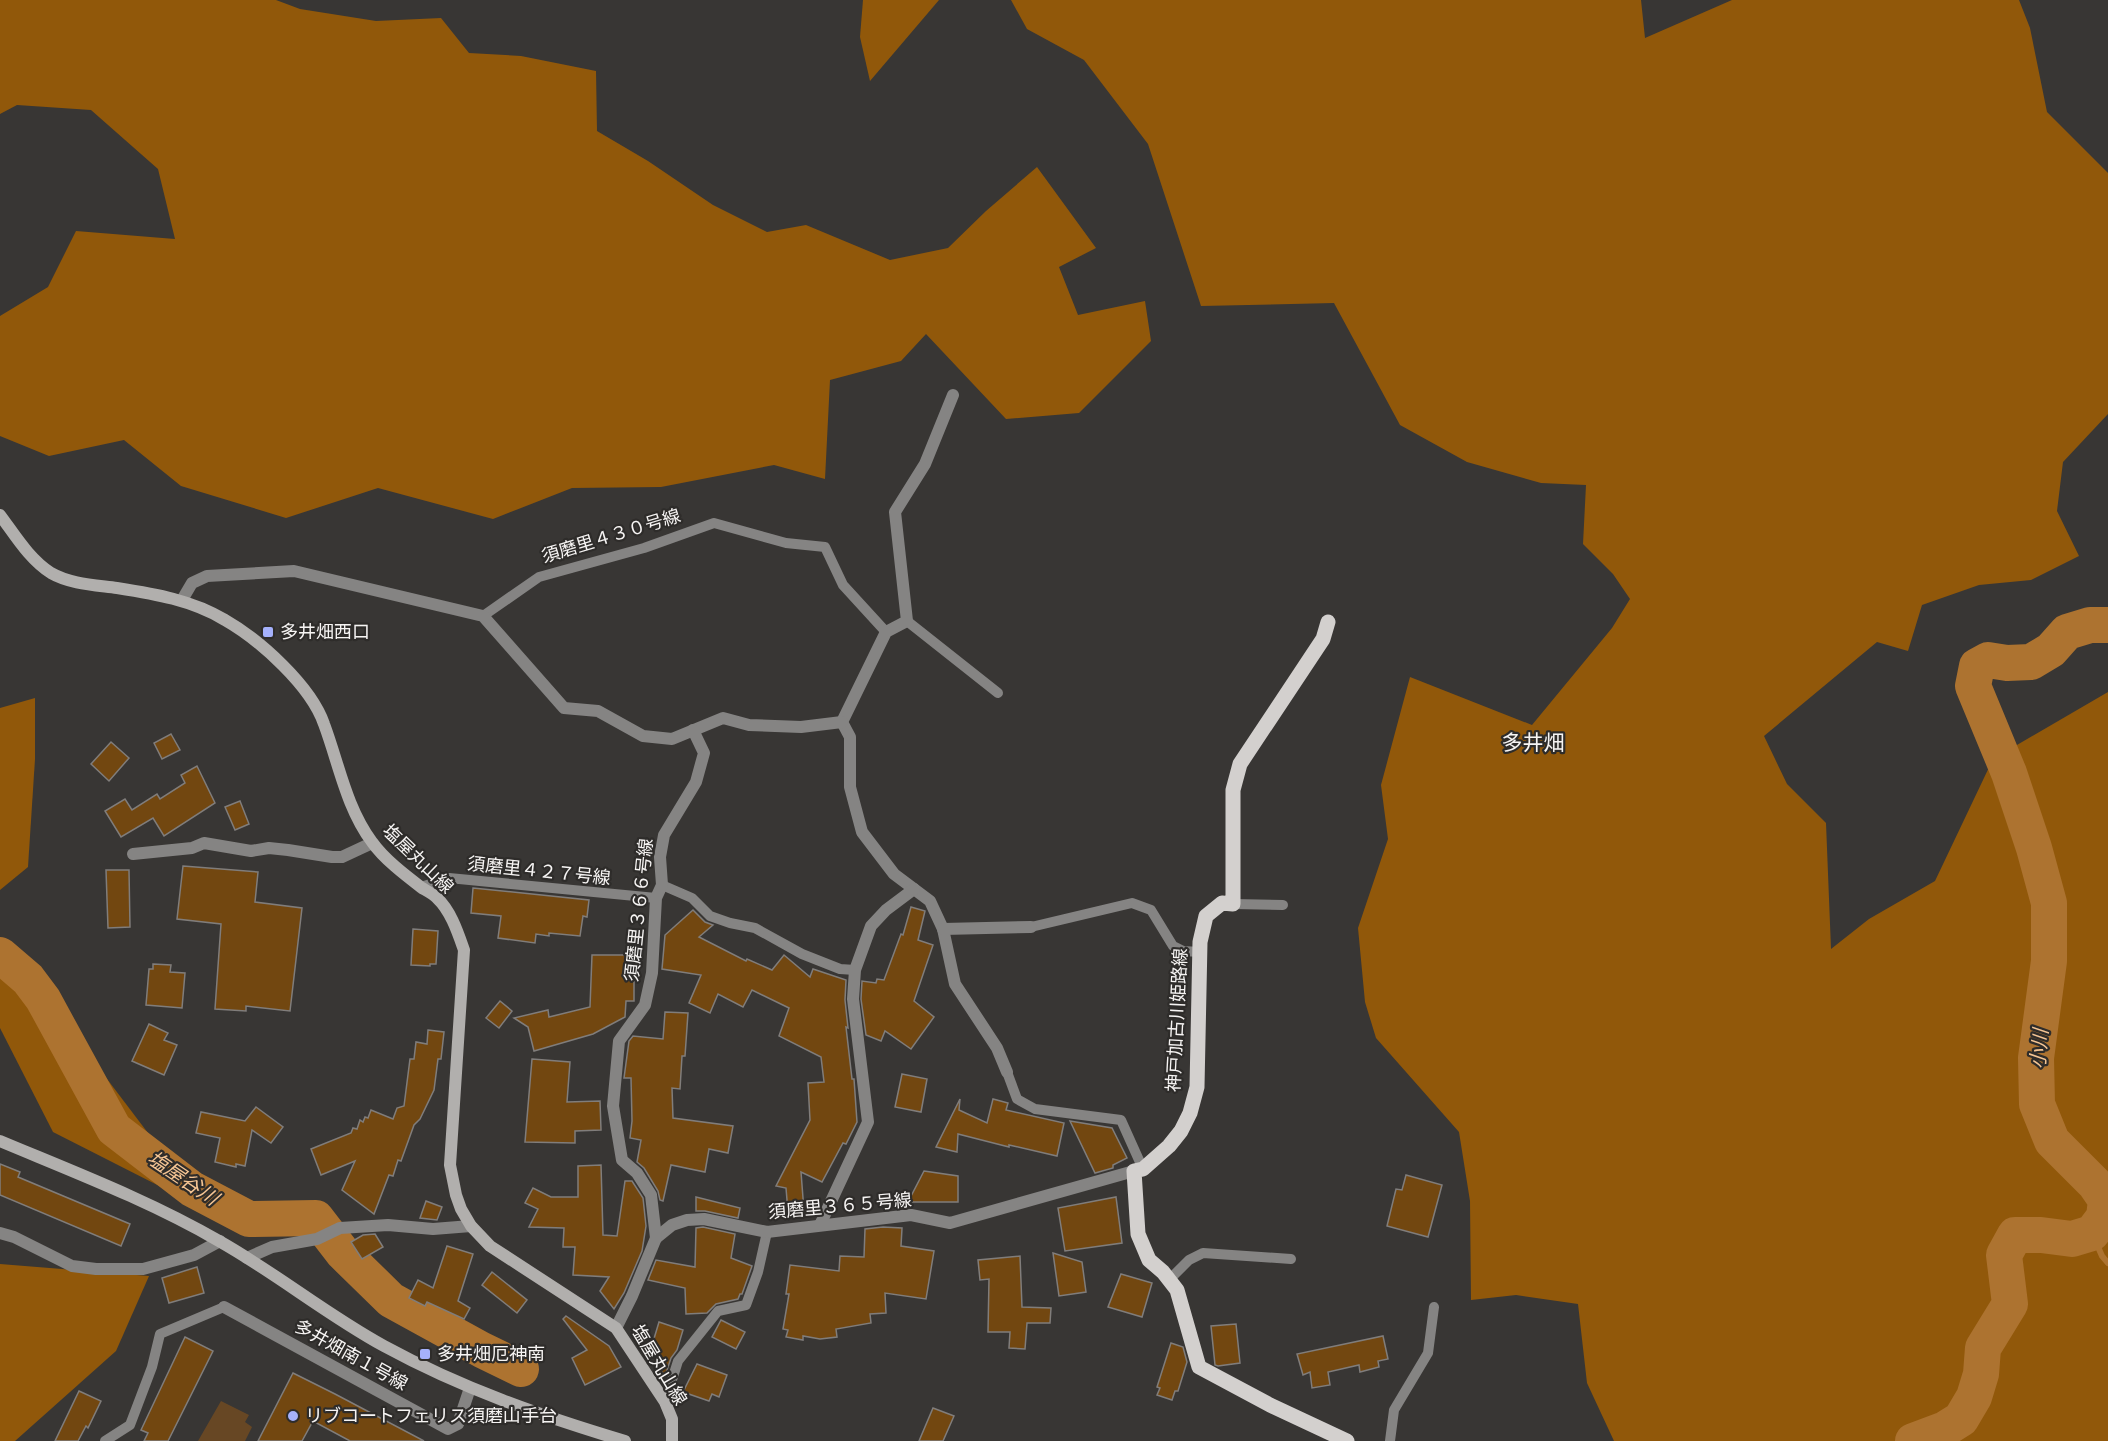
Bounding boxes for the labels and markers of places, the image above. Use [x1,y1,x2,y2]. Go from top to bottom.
place label: 多井畑西口 [280,620,370,642]
marker: 多井畑西口 [261,625,275,639]
place label: 多井畑厄神南 [437,1342,545,1364]
marker: 多井畑厄神南 [418,1347,432,1361]
place label: リブコートフェリス須磨山手台 [305,1404,557,1426]
marker: リブコートフェリス須磨山手台 [286,1409,300,1423]

